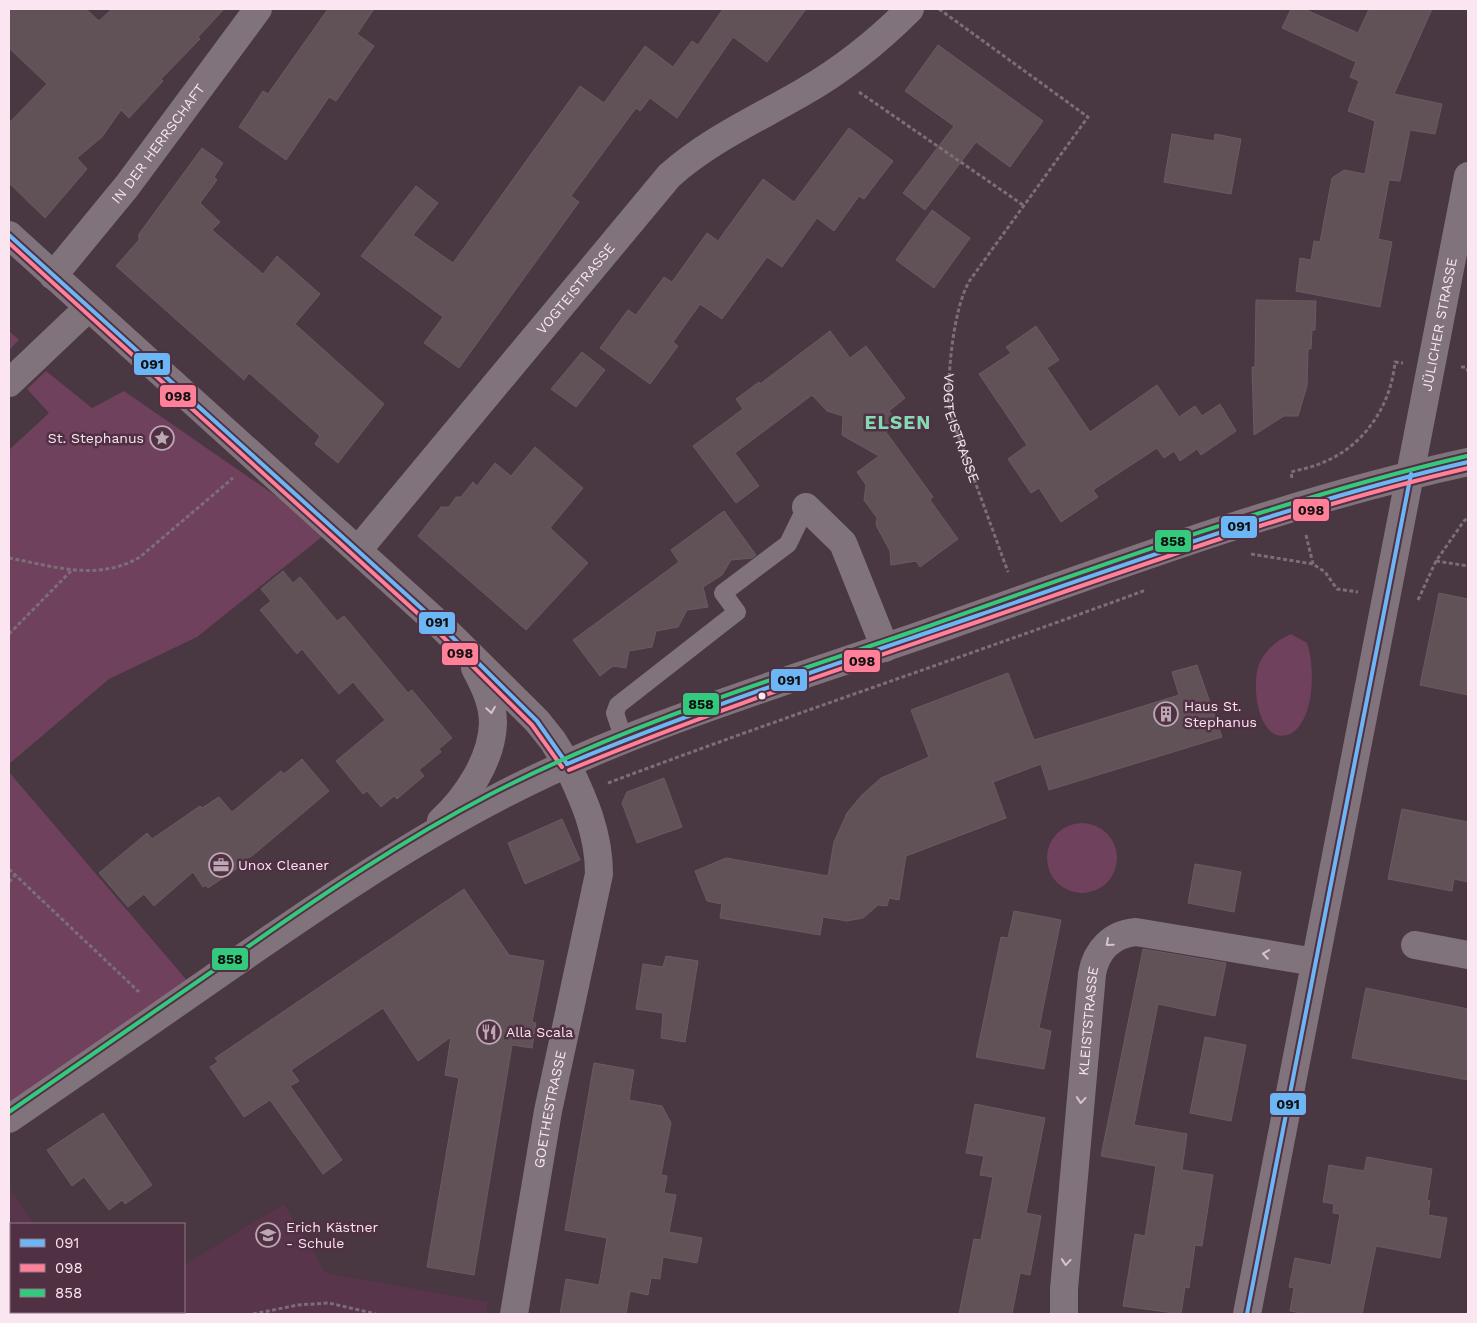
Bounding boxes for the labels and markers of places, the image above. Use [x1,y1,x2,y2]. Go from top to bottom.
place icon: St. Stephanus [149,425,175,451]
place label: St. Stephanus [48,430,144,446]
unlabelled marker [757,691,767,701]
place label: Haus St. Stephanus [1184,698,1257,730]
building icon: Haus St. Stephanus [1153,701,1179,727]
office icon: Unox Cleaner [208,852,234,878]
place label: Unox Cleaner [238,857,329,873]
restaurant icon: Alla Scala [476,1019,502,1045]
place label: Alla Scala [506,1024,573,1040]
place label: Erich Kästner - Schule [286,1219,379,1251]
school or university icon: Erich Kästner - Schule [255,1222,281,1248]

